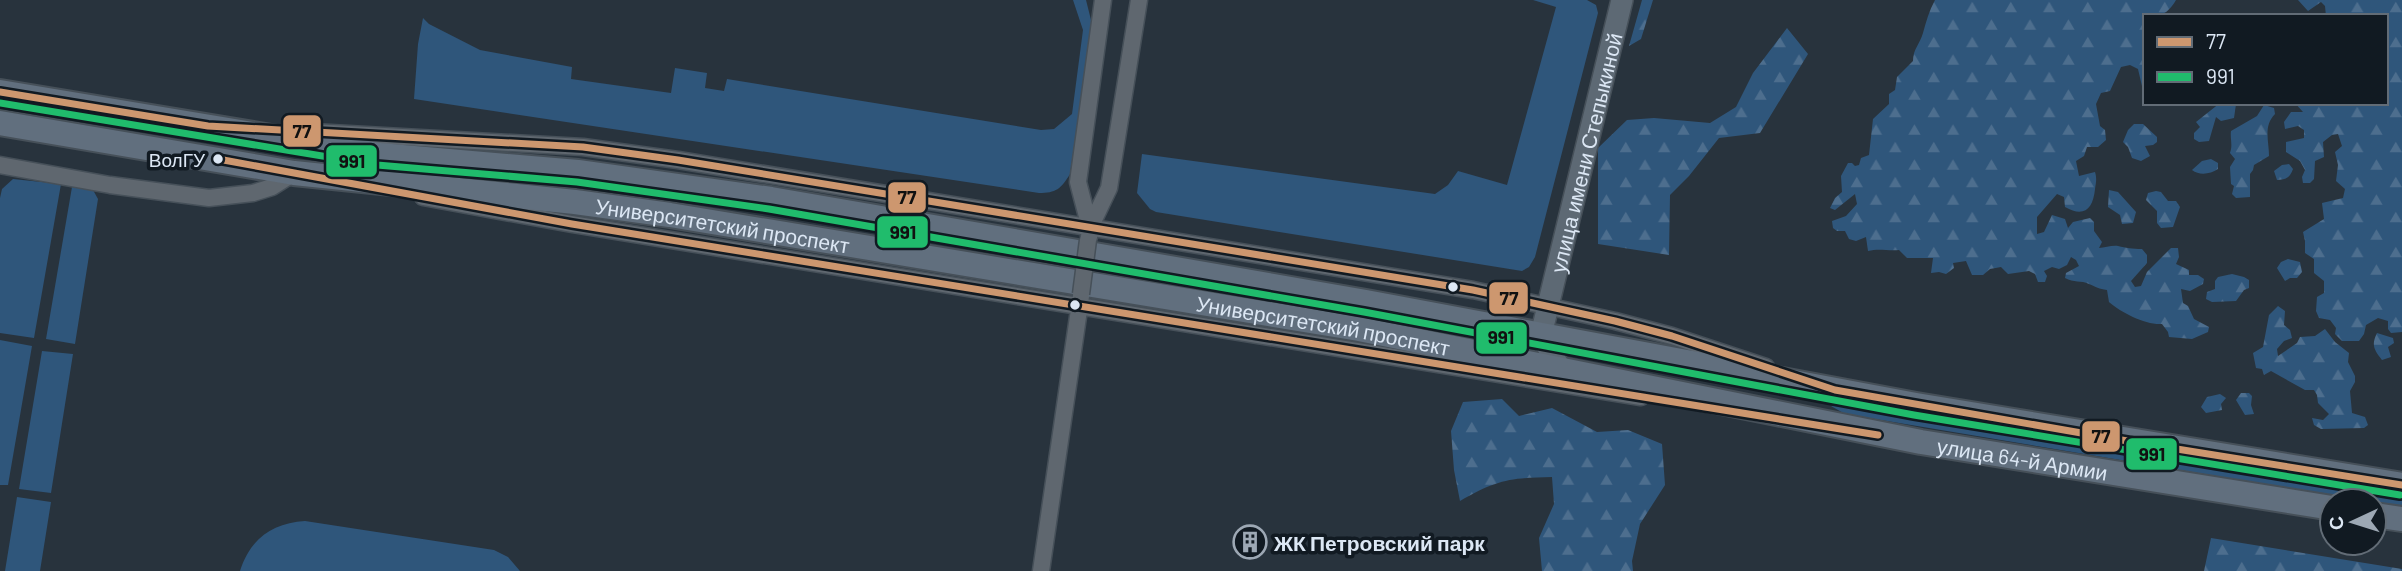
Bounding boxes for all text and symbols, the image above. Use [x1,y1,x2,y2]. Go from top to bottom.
legend [2143,14,2388,105]
text: 77 [2206,28,2226,53]
street label: улица имени Степыкиной [1544,30,1626,275]
text: 991 [2206,63,2235,88]
line badge: 77 [282,114,322,148]
text: 77 [293,119,312,142]
line badge: 991 [325,144,378,178]
place label: ВолГУ [149,148,206,171]
text: 991 [339,149,365,172]
marker: ВолГУ [211,152,225,166]
line badge: 77 [887,181,927,214]
text: 77 [898,185,917,208]
street label: Университетский проспект [594,192,852,257]
line badge: 991 [876,215,929,249]
text: 991 [890,220,916,243]
unlabelled marker [1446,280,1460,294]
line badge: 77 [1488,281,1529,315]
text: 77 [1500,286,1519,309]
street label: Университетский проспект [1195,290,1452,360]
unlabelled marker [1068,298,1082,312]
line badge: 991 [1475,321,1528,355]
text: 991 [1488,325,1514,348]
line badge: 77 [2081,420,2121,453]
text: 77 [2092,424,2111,447]
street label: улица 64-й Армии [1935,432,2109,484]
line badge: 991 [2125,437,2178,471]
text: 991 [2139,442,2165,465]
north arrow [2318,487,2388,557]
text: С [2324,515,2347,531]
building icon: ЖК Петровский парк [1231,523,1269,561]
place label: ЖК Петровский парк [1273,530,1485,555]

